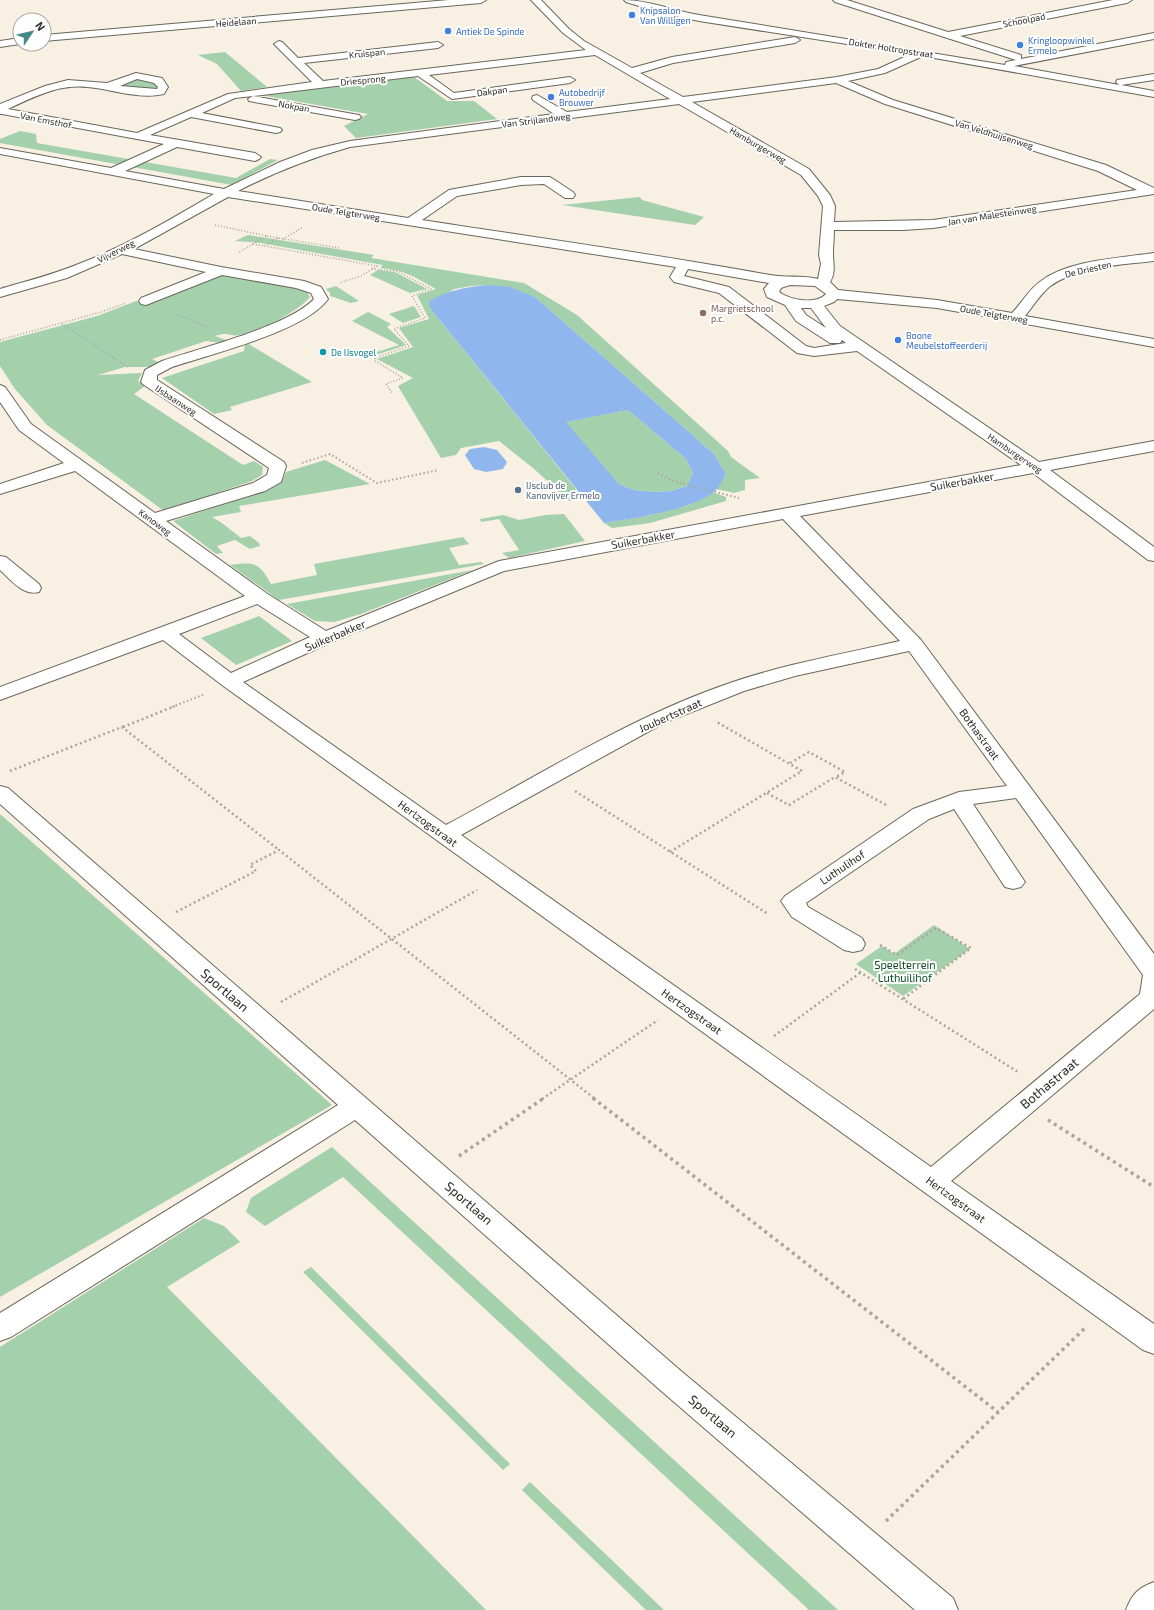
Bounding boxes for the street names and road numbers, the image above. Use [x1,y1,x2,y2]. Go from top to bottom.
street label: Schoolpad [1002,11,1046,29]
street label: Heidelaan [215,15,257,29]
street label: Dokter Holtropstraat [848,36,935,60]
street label: Kruispan [348,46,386,60]
street label: Driesprong [340,72,386,88]
street label: Dakpan [476,83,508,99]
street label: Nokpan [278,98,310,114]
street label: Van Emsthof [19,110,73,130]
street label: Van Strijlandweg [501,110,571,130]
street label: Van Veldhuijsenweg [953,117,1035,151]
street label: Hamburgerweg [728,124,788,166]
street label: Oude Telgterweg [311,201,381,223]
street label: Jan van Malesteinweg [947,203,1037,227]
street label: Vijverweg [96,237,136,265]
street label: De Driesten [1064,258,1112,280]
street label: Oude Telgterweg [959,303,1029,325]
street label: IJsbaanweg [153,382,199,418]
street label: Hamburgerweg [986,431,1044,475]
street label: Suikerbakker [929,469,996,493]
street label: Kanoweg [136,506,174,538]
street label: Suikerbakker [610,527,677,551]
street label: Suikerbakker [303,616,368,654]
street label: Joubertstraat [637,695,703,735]
street label: Bothastraat [957,706,1003,762]
street label: Hertzogstraat [396,797,460,849]
street label: Luthulihof [817,847,868,887]
street label: Sportlaan [198,965,252,1015]
street label: Hertzogstraat [659,986,725,1036]
street label: Bothastraat [1017,1054,1081,1112]
street label: Hertzogstraat [924,1173,988,1225]
street label: Sportlaan [442,1178,496,1228]
street label: Sportlaan [686,1391,740,1441]

